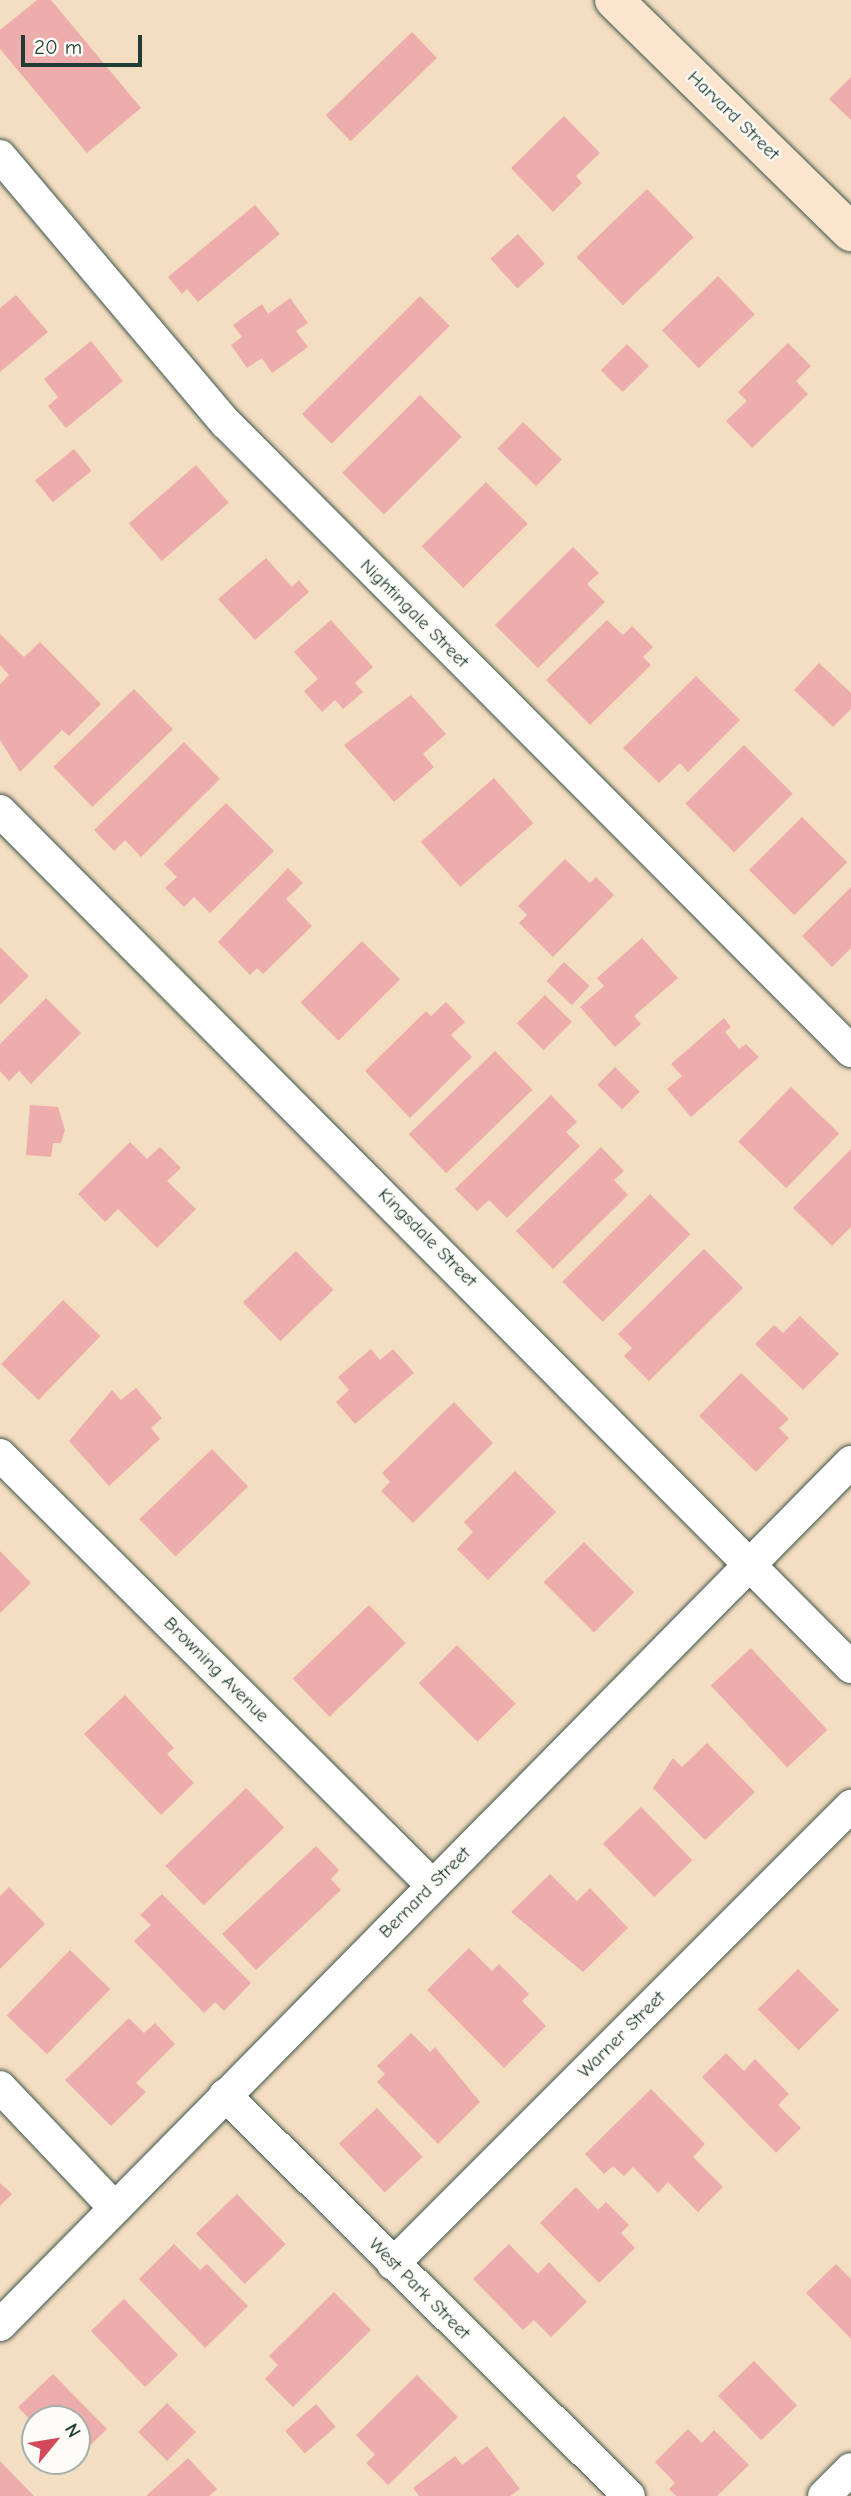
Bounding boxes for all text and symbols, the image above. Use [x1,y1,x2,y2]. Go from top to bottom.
scale bar [24,21,145,65]
text: 20 m [34,35,82,59]
street label: Harvard Street [682,66,784,166]
street label: Nightingale Street [355,555,473,673]
street label: Kingsdale Street [373,1184,481,1292]
street label: Browning Avenue [158,1612,274,1728]
street label: Bernard Street [374,1842,476,1944]
street label: Warner Street [574,1987,670,2083]
street label: West Park Street [363,2233,475,2345]
north arrow [21,2405,91,2475]
text: N [60,2420,85,2441]

